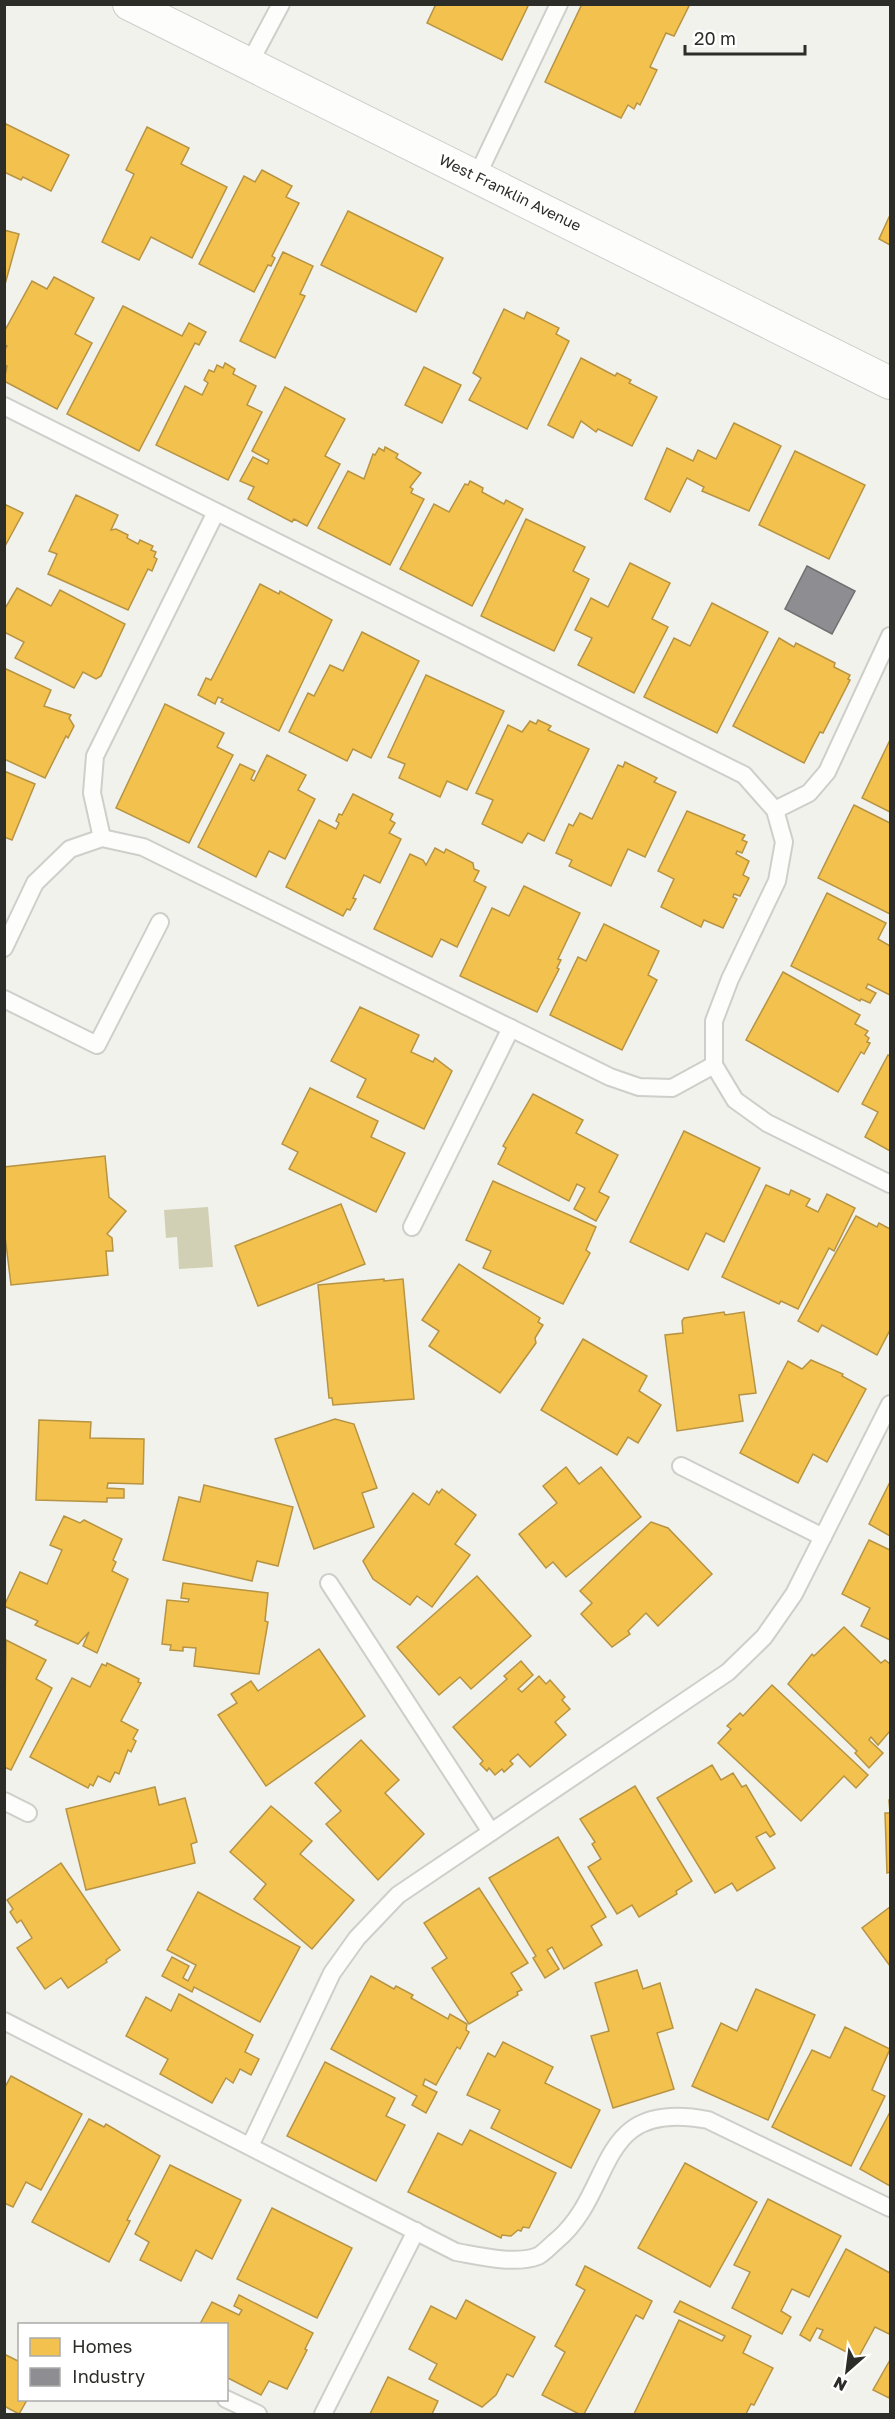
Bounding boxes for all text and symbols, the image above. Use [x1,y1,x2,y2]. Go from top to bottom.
scale bar [685,18,805,56]
text: 20 m [694,27,736,49]
street label: West Franklin Avenue [436,150,585,234]
legend [18,2323,228,2401]
text: Homes [72,2335,132,2357]
north arrow [817,2341,877,2401]
text: Industry [72,2365,145,2387]
text: N [830,2373,850,2396]

